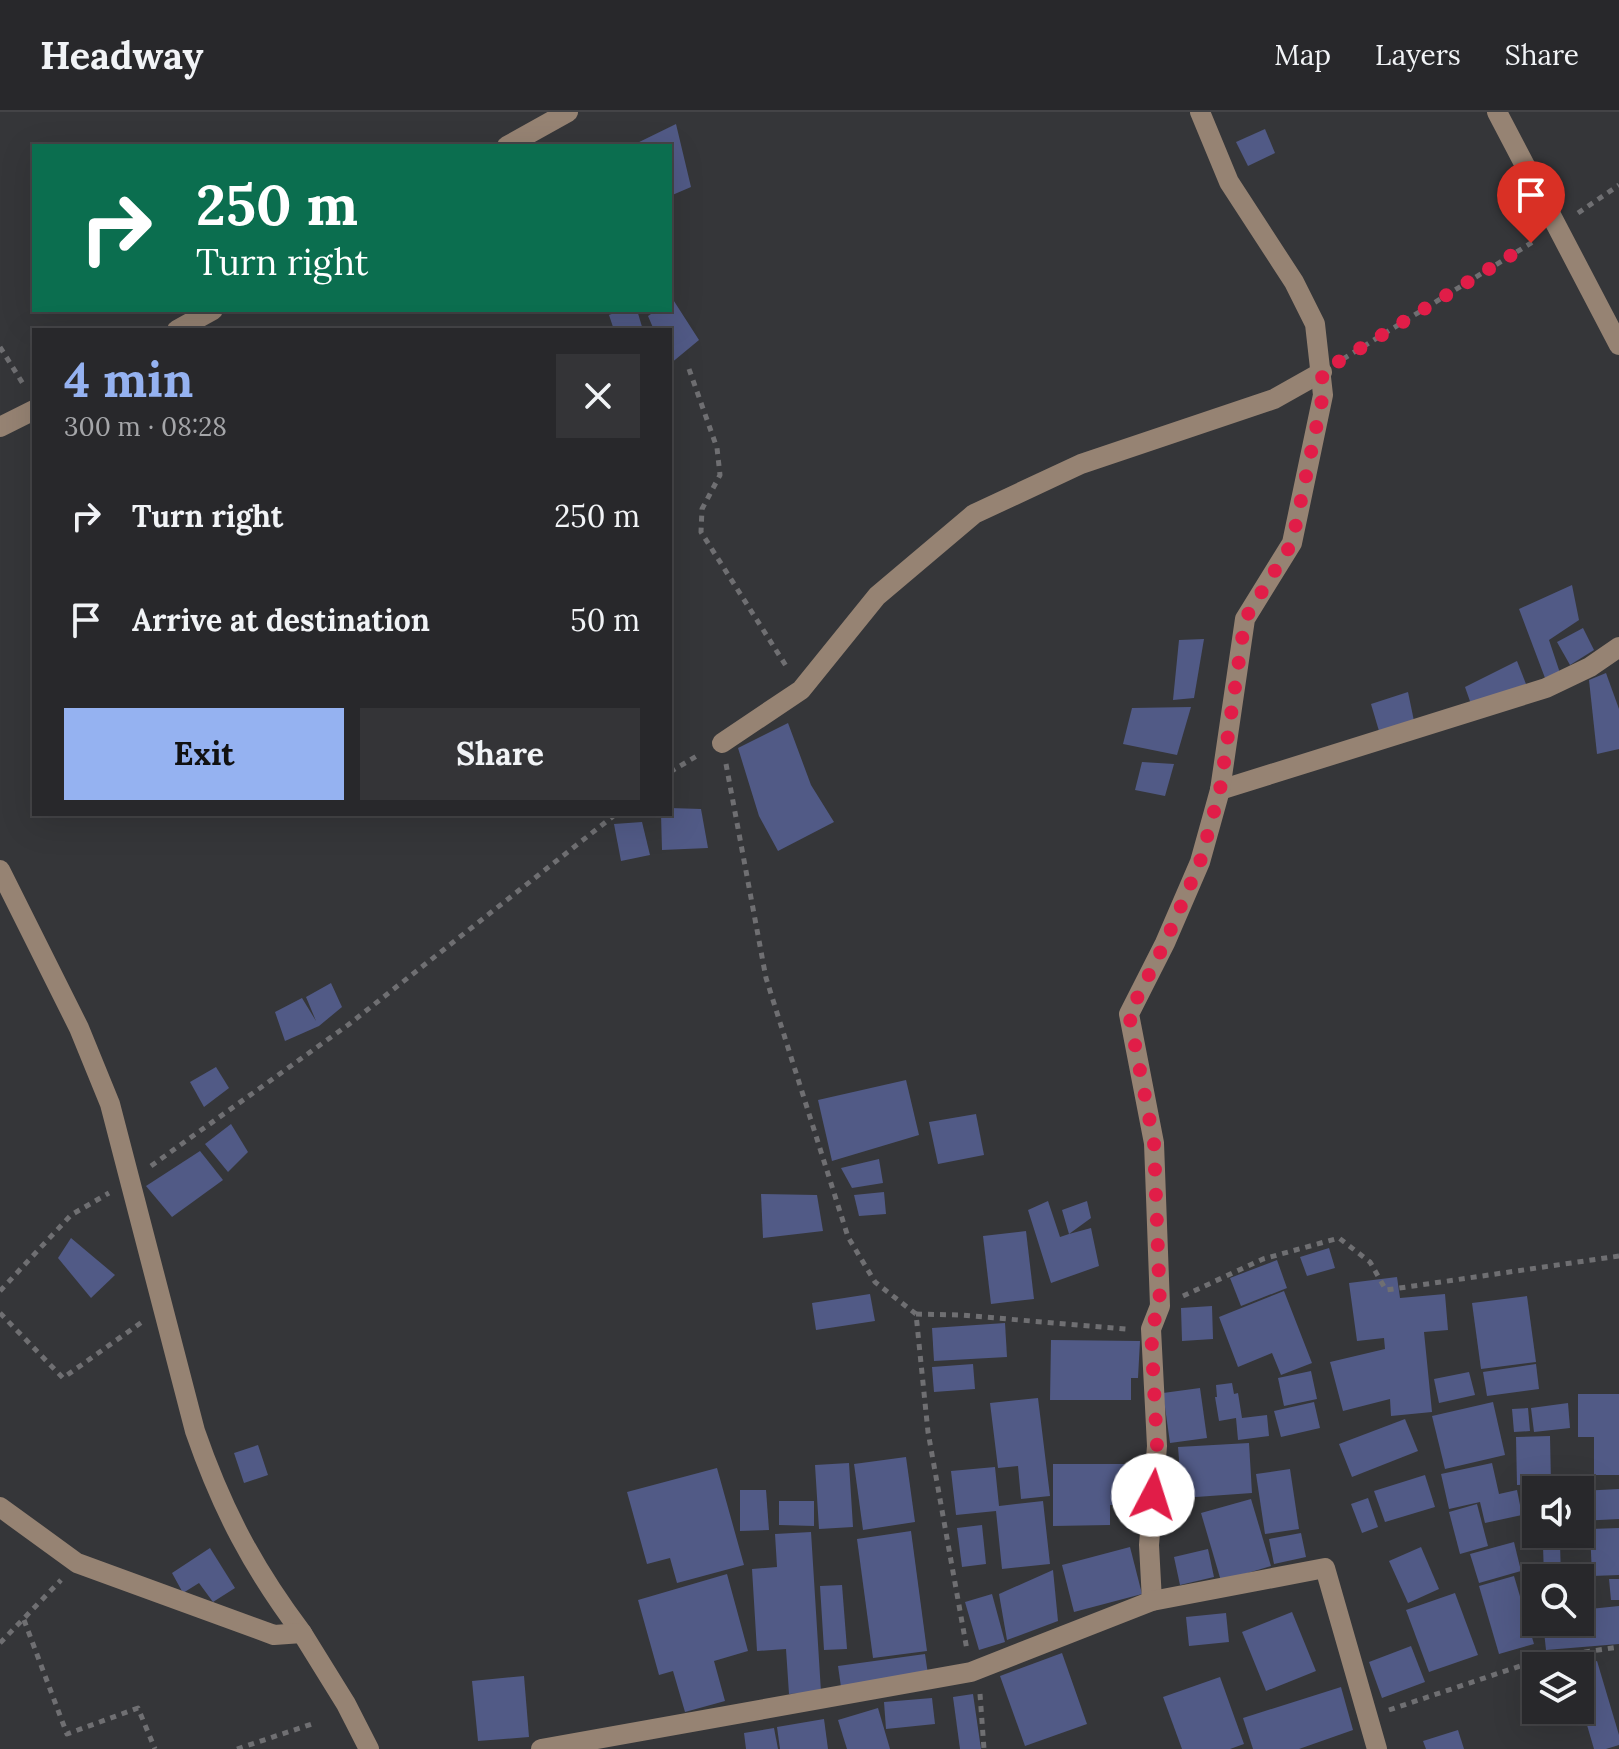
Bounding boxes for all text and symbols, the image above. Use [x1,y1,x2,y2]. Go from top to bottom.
text: Headway [40,31,203,79]
text: Map [1274,37,1331,73]
text: Layers [1375,37,1461,73]
text: Share [1505,37,1579,73]
pin [1497,161,1565,243]
text: 250 m [196,169,358,240]
icon: arrive [1509,173,1553,217]
icon: right [64,176,168,280]
text: Turn right [196,239,369,285]
text: 4 min [64,349,193,410]
button: close [556,354,640,438]
text: 300 m · 08:28 [64,410,227,443]
icon: right [64,494,108,538]
text: Turn right [132,497,283,535]
text: 250 m [554,497,640,535]
icon: arrive [64,598,108,642]
text: Arrive at destination [132,601,430,639]
text: 50 m [570,601,640,639]
button: Exit [64,708,344,800]
button: Share [360,708,640,800]
position arrow [1111,1453,1195,1537]
map controls [1522,1476,1594,1724]
button: sound [1522,1476,1594,1548]
button: search [1522,1564,1594,1636]
button: layers [1522,1652,1594,1724]

